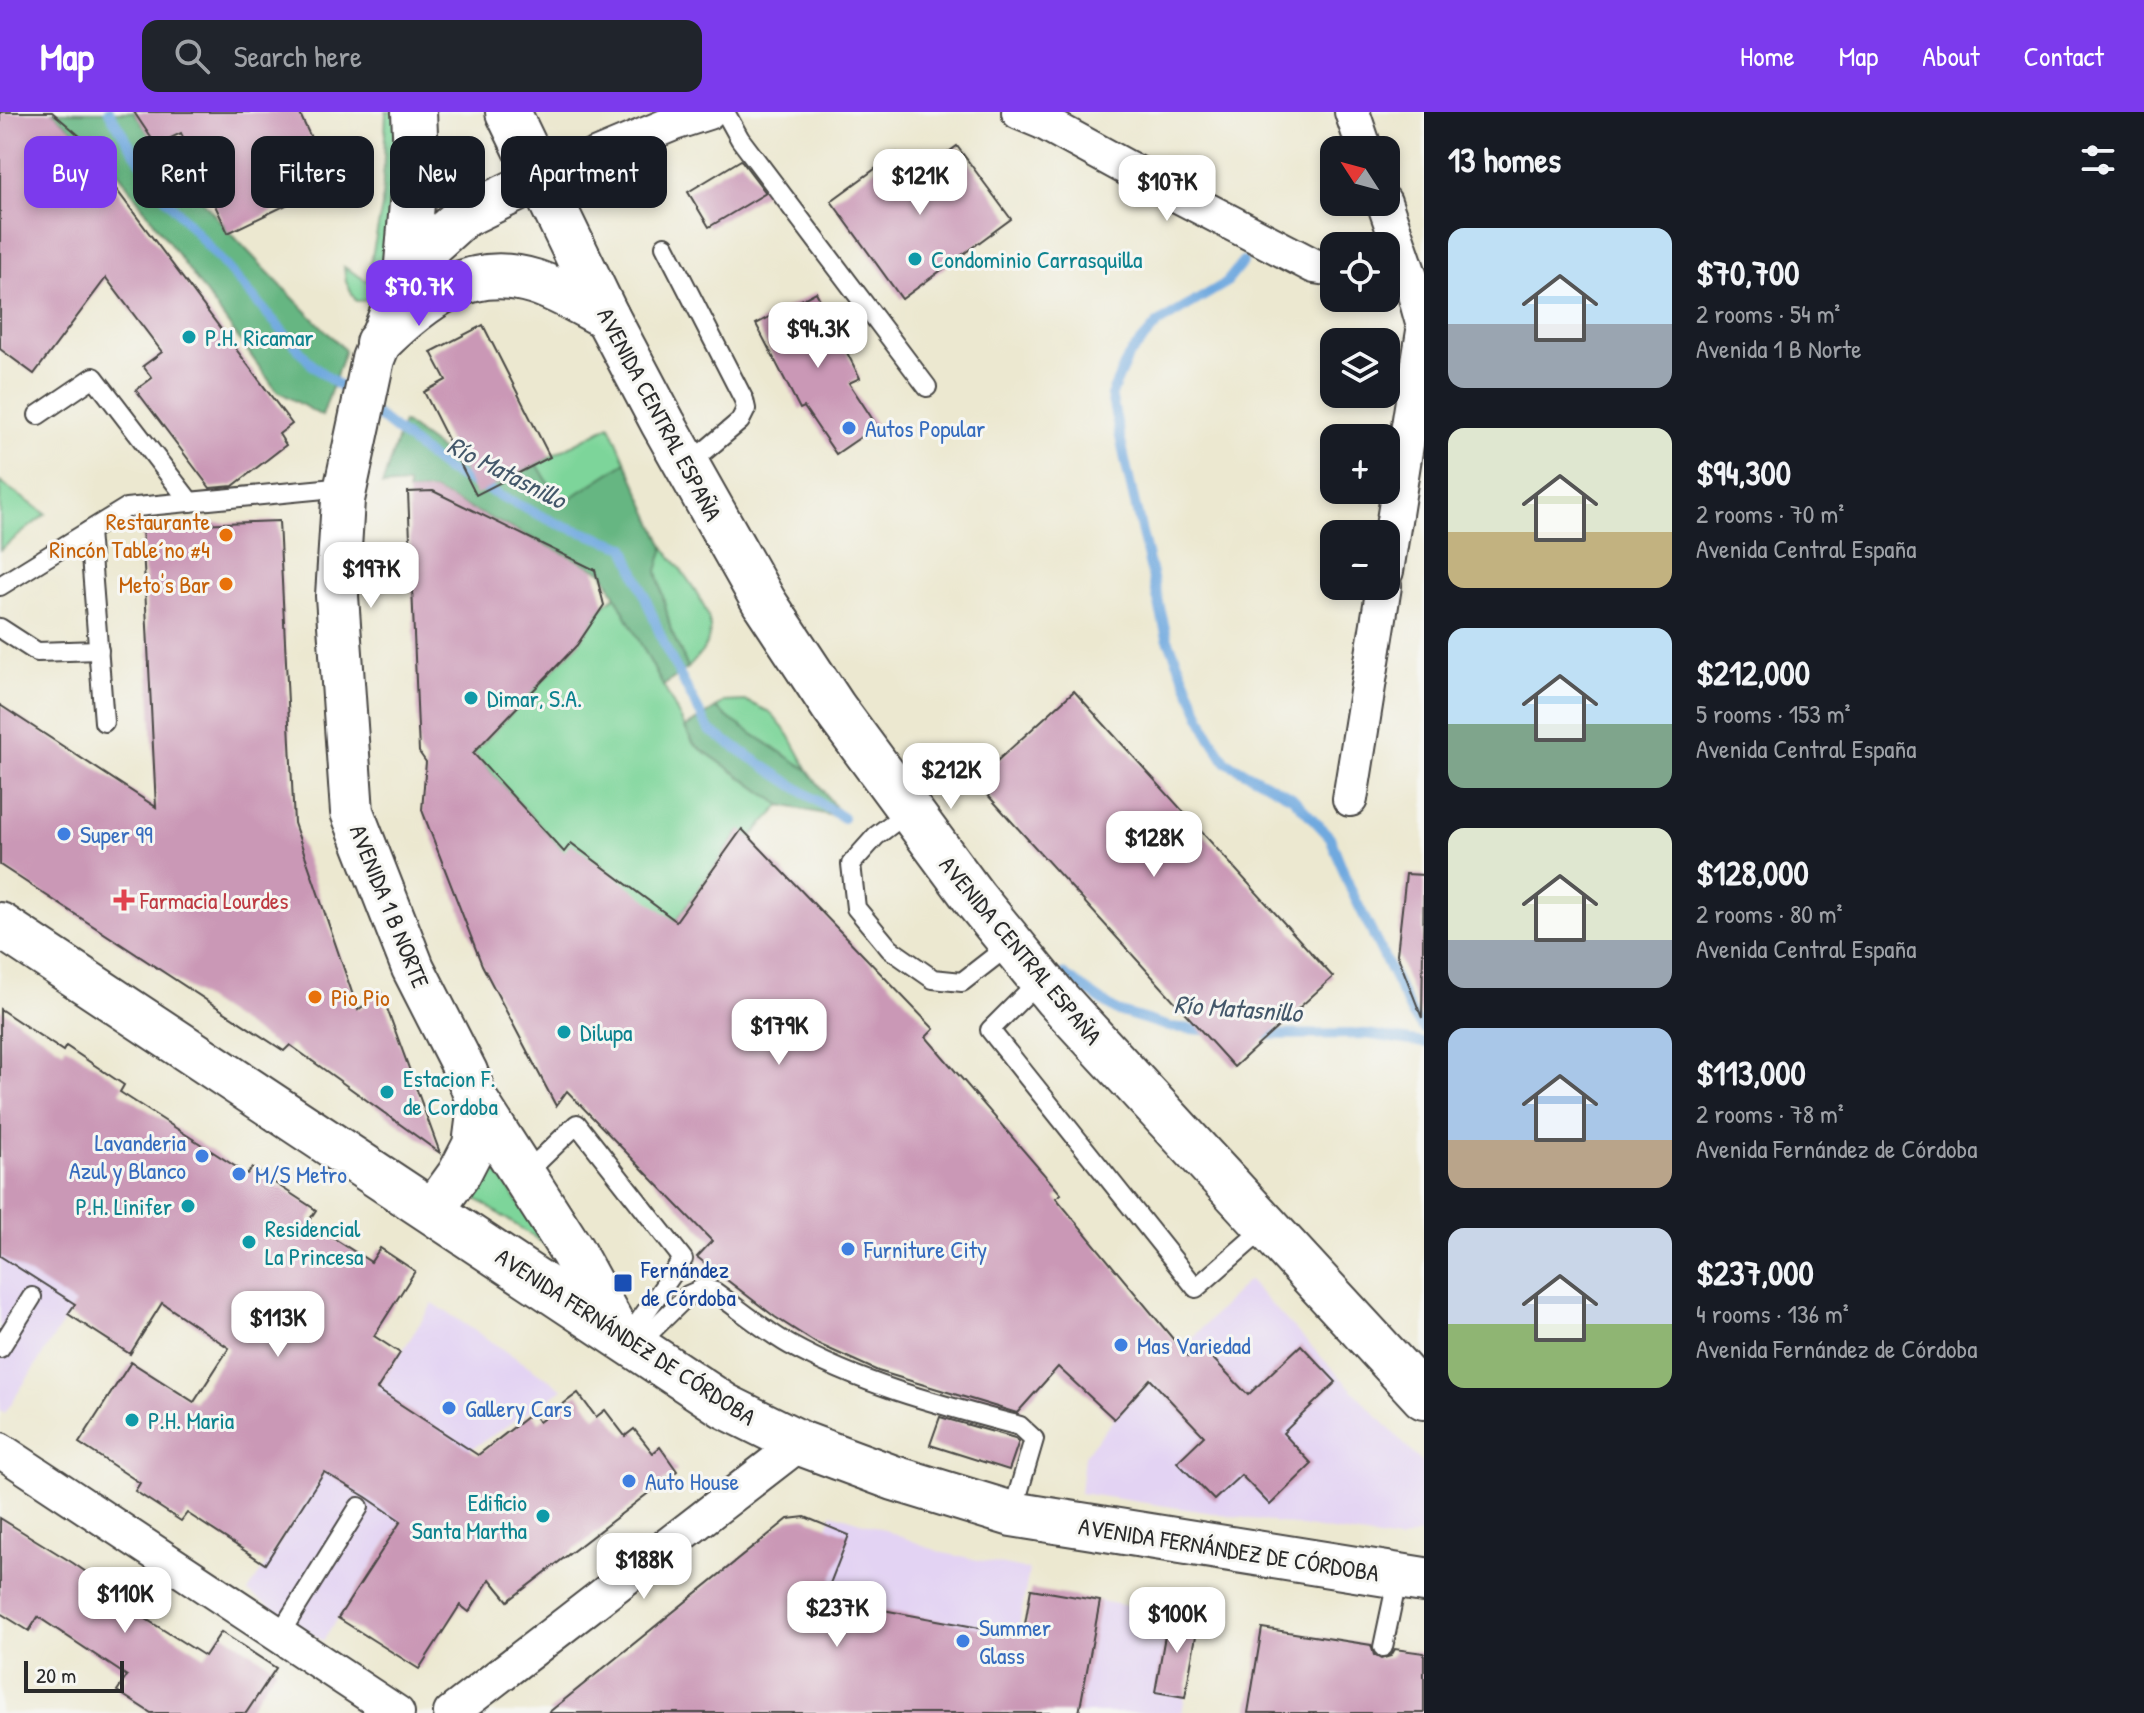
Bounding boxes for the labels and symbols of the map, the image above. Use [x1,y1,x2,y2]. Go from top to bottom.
north arrow [1320,136,1400,216]
pin: $121K [864,149,976,217]
pin: $107K [1111,155,1223,223]
place label: Condominio Carrasquilla [931,243,1142,275]
marker: Condominio Carrasquilla [906,250,924,268]
pin: $70.7K [354,260,484,328]
street label: AVENIDA CENTRAL ESPAÑA [590,302,730,526]
pin: $94.3K [753,302,883,370]
place label: P.H. Ricamar [205,321,314,353]
marker: P.H. Ricamar [180,328,198,346]
place label: Autos Popular [865,412,985,444]
marker: Autos Popular [840,419,858,437]
water label: Río Matasnillo [442,427,574,518]
place label: Restaurante Rincón Table´no #4 [49,505,210,565]
marker: Restaurante Rincón Table´no #4 [217,526,235,544]
pin: $197K [315,542,427,610]
place label: Meto's Bar [119,568,210,600]
marker: Meto's Bar [217,575,235,593]
place label: Dimar, S.A. [487,682,582,714]
marker: Dimar, S.A. [462,689,480,707]
pin: $212K [895,743,1007,811]
pin: $128K [1098,811,1210,879]
place label: Super 99 [80,818,153,850]
street label: AVENIDA 1 B NORTE [343,820,437,993]
marker: Super 99 [55,825,73,843]
street label: AVENIDA CENTRAL ESPAÑA [933,849,1110,1051]
place label: Farmacia Lourdes [139,884,289,916]
marker: Farmacia Lourdes [115,891,133,909]
place label: Pio Pio [331,981,390,1013]
water label: Río Matasnillo [1173,986,1306,1030]
marker: Pio Pio [306,988,324,1006]
pin: $179K [723,999,835,1067]
place label: Dilupa [580,1016,632,1048]
marker: Dilupa [555,1023,573,1041]
place label: Estacion F. de Cordoba [403,1062,498,1122]
marker: Estacion F. de Cordoba [378,1083,396,1101]
place label: Lavanderia Azul y Blanco [69,1126,186,1186]
marker: Lavanderia Azul y Blanco [193,1147,211,1165]
place label: M/S Metro [255,1158,347,1190]
marker: M/S Metro [230,1165,248,1183]
place label: P.H. Linifer [75,1190,172,1222]
marker: P.H. Linifer [179,1197,197,1215]
place label: Residencial La Princesa [265,1212,363,1272]
marker: Residencial La Princesa [240,1233,258,1251]
place label: Furniture City [863,1233,987,1265]
street label: AVENIDA FERNÁNDEZ DE CÓRDOBA [490,1240,762,1432]
marker: Furniture City [839,1240,857,1258]
place label: Fernández de Córdoba [640,1253,736,1313]
marker: Fernández de Córdoba [612,1272,634,1294]
pin: $113K [222,1291,334,1359]
place label: Mas Variedad [1137,1329,1251,1361]
marker: Mas Variedad [1112,1336,1130,1354]
place label: Gallery Cars [465,1392,572,1424]
marker: Gallery Cars [440,1399,458,1417]
place label: P.H. Maria [148,1404,234,1436]
marker: P.H. Maria [123,1411,141,1429]
place label: Auto House [645,1465,740,1497]
marker: Auto House [620,1472,638,1490]
place label: Edificio Santa Martha [412,1486,527,1546]
marker: Edificio Santa Martha [534,1507,552,1525]
street label: AVENIDA FERNÁNDEZ DE CÓRDOBA [1076,1509,1382,1589]
pin: $188K [588,1533,700,1601]
pin: $110K [69,1567,181,1635]
pin: $237K [781,1581,893,1649]
pin: $100K [1121,1587,1233,1655]
place label: Summer Glass [979,1611,1051,1671]
marker: Summer Glass [954,1632,972,1650]
scale bar [24,1657,124,1693]

